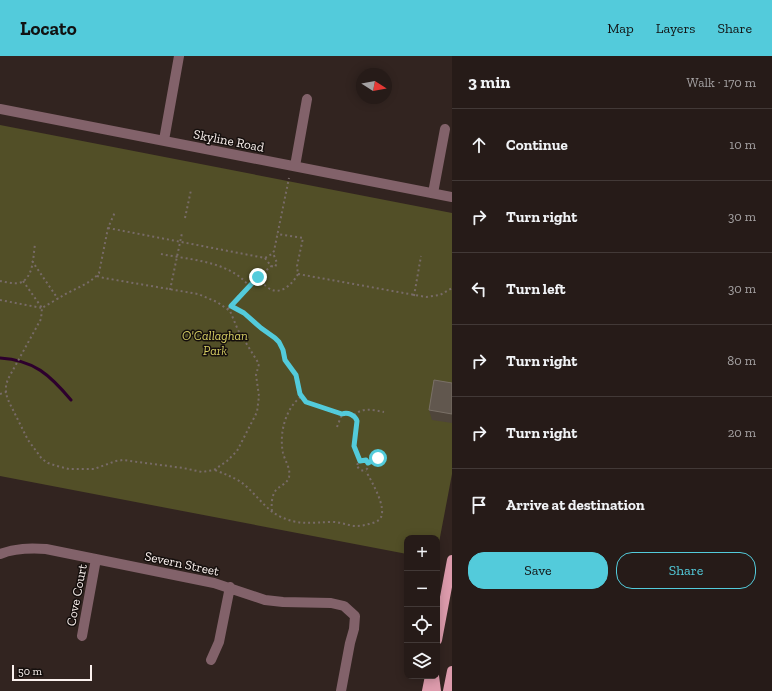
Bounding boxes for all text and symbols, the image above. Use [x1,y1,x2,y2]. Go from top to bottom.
text: Locato [20,17,77,40]
text: Map [607,20,634,37]
text: Layers [656,20,695,37]
text: Share [717,20,752,37]
north arrow [356,68,392,104]
text: 3 min [468,72,510,92]
text: Walk · 170 m [687,75,756,90]
street label: Skyline Road [192,126,266,155]
icon: ahead [468,134,490,156]
text: Continue [506,136,568,154]
text: 10 m [729,137,756,152]
icon: right [468,206,490,228]
text: Turn right [506,208,577,226]
text: 30 m [728,209,756,224]
route end [249,268,267,286]
icon: left [468,278,490,300]
text: Turn left [506,280,566,298]
text: 30 m [728,281,756,296]
park label: O'Callaghan Park [182,328,248,358]
icon: right [468,350,490,372]
text: Turn right [506,352,577,370]
text: 80 m [727,353,756,368]
icon: right [468,422,490,444]
text: Turn right [506,424,577,442]
text: 20 m [728,425,756,440]
route start [369,449,387,467]
icon: arrive [468,494,490,516]
text: Arrive at destination [506,496,645,514]
map controls [404,535,440,679]
button: + [404,535,440,571]
street label: Severn Street [143,548,221,579]
button: Save [468,552,608,589]
button: Share [616,552,756,589]
street label: Cove Court [63,563,90,627]
button: − [404,571,440,607]
button: locate [404,607,440,643]
button: layers [404,643,440,679]
scale bar [12,663,92,682]
text: 50 m [18,665,42,678]

